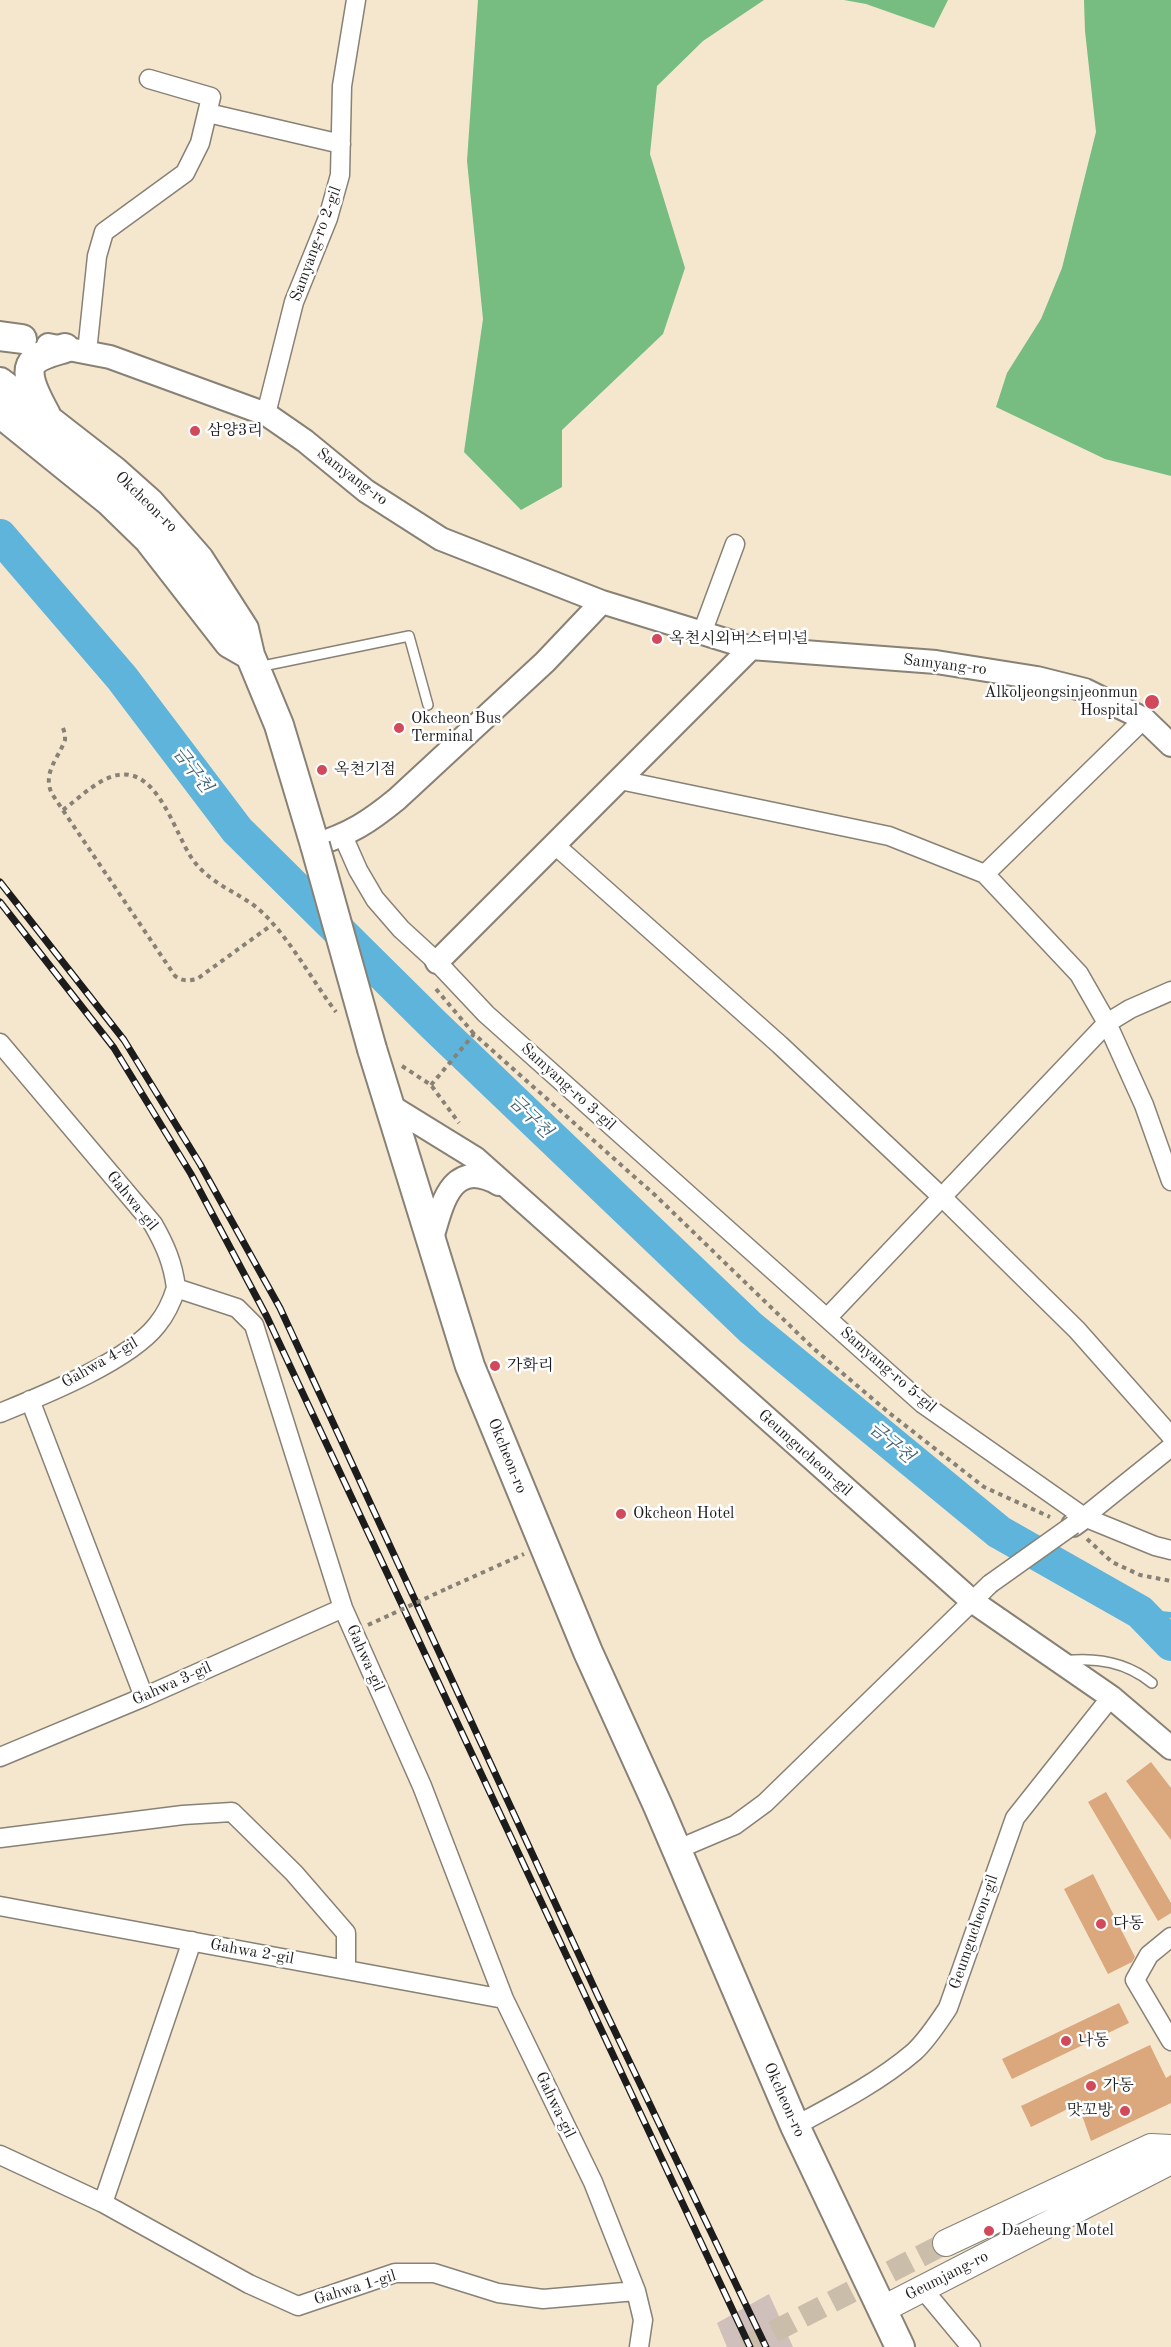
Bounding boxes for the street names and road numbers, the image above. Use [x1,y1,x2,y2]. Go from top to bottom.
street label: Samyang-ro 2-gil [286,184,346,304]
street label: Samyang-ro [313,444,391,510]
street label: Okcheon-ro [111,467,181,537]
street label: Samyang-ro [902,650,988,680]
street label: Samyang-ro 3-gil [517,1039,619,1135]
street label: Gahwa-gil [102,1167,162,1235]
street label: Samyang-ro 5-gil [836,1323,940,1417]
street label: Gahwa 4-gil [58,1333,142,1393]
street label: Geumgucheon-gil [754,1406,856,1500]
street label: Okcheon-ro [483,1416,531,1496]
street label: Gahwa-gil [342,1622,388,1694]
street label: Gahwa 3-gil [129,1658,215,1710]
street label: Geumgucheon-gil [945,1872,1003,1992]
street label: Gahwa 2-gil [209,1935,295,1969]
street label: Okcheon-ro [759,2060,809,2140]
street label: Gahwa-gil [531,2069,579,2141]
street label: Geumjang-ro [902,2247,992,2305]
street label: Gahwa 1-gil [312,2266,398,2310]

